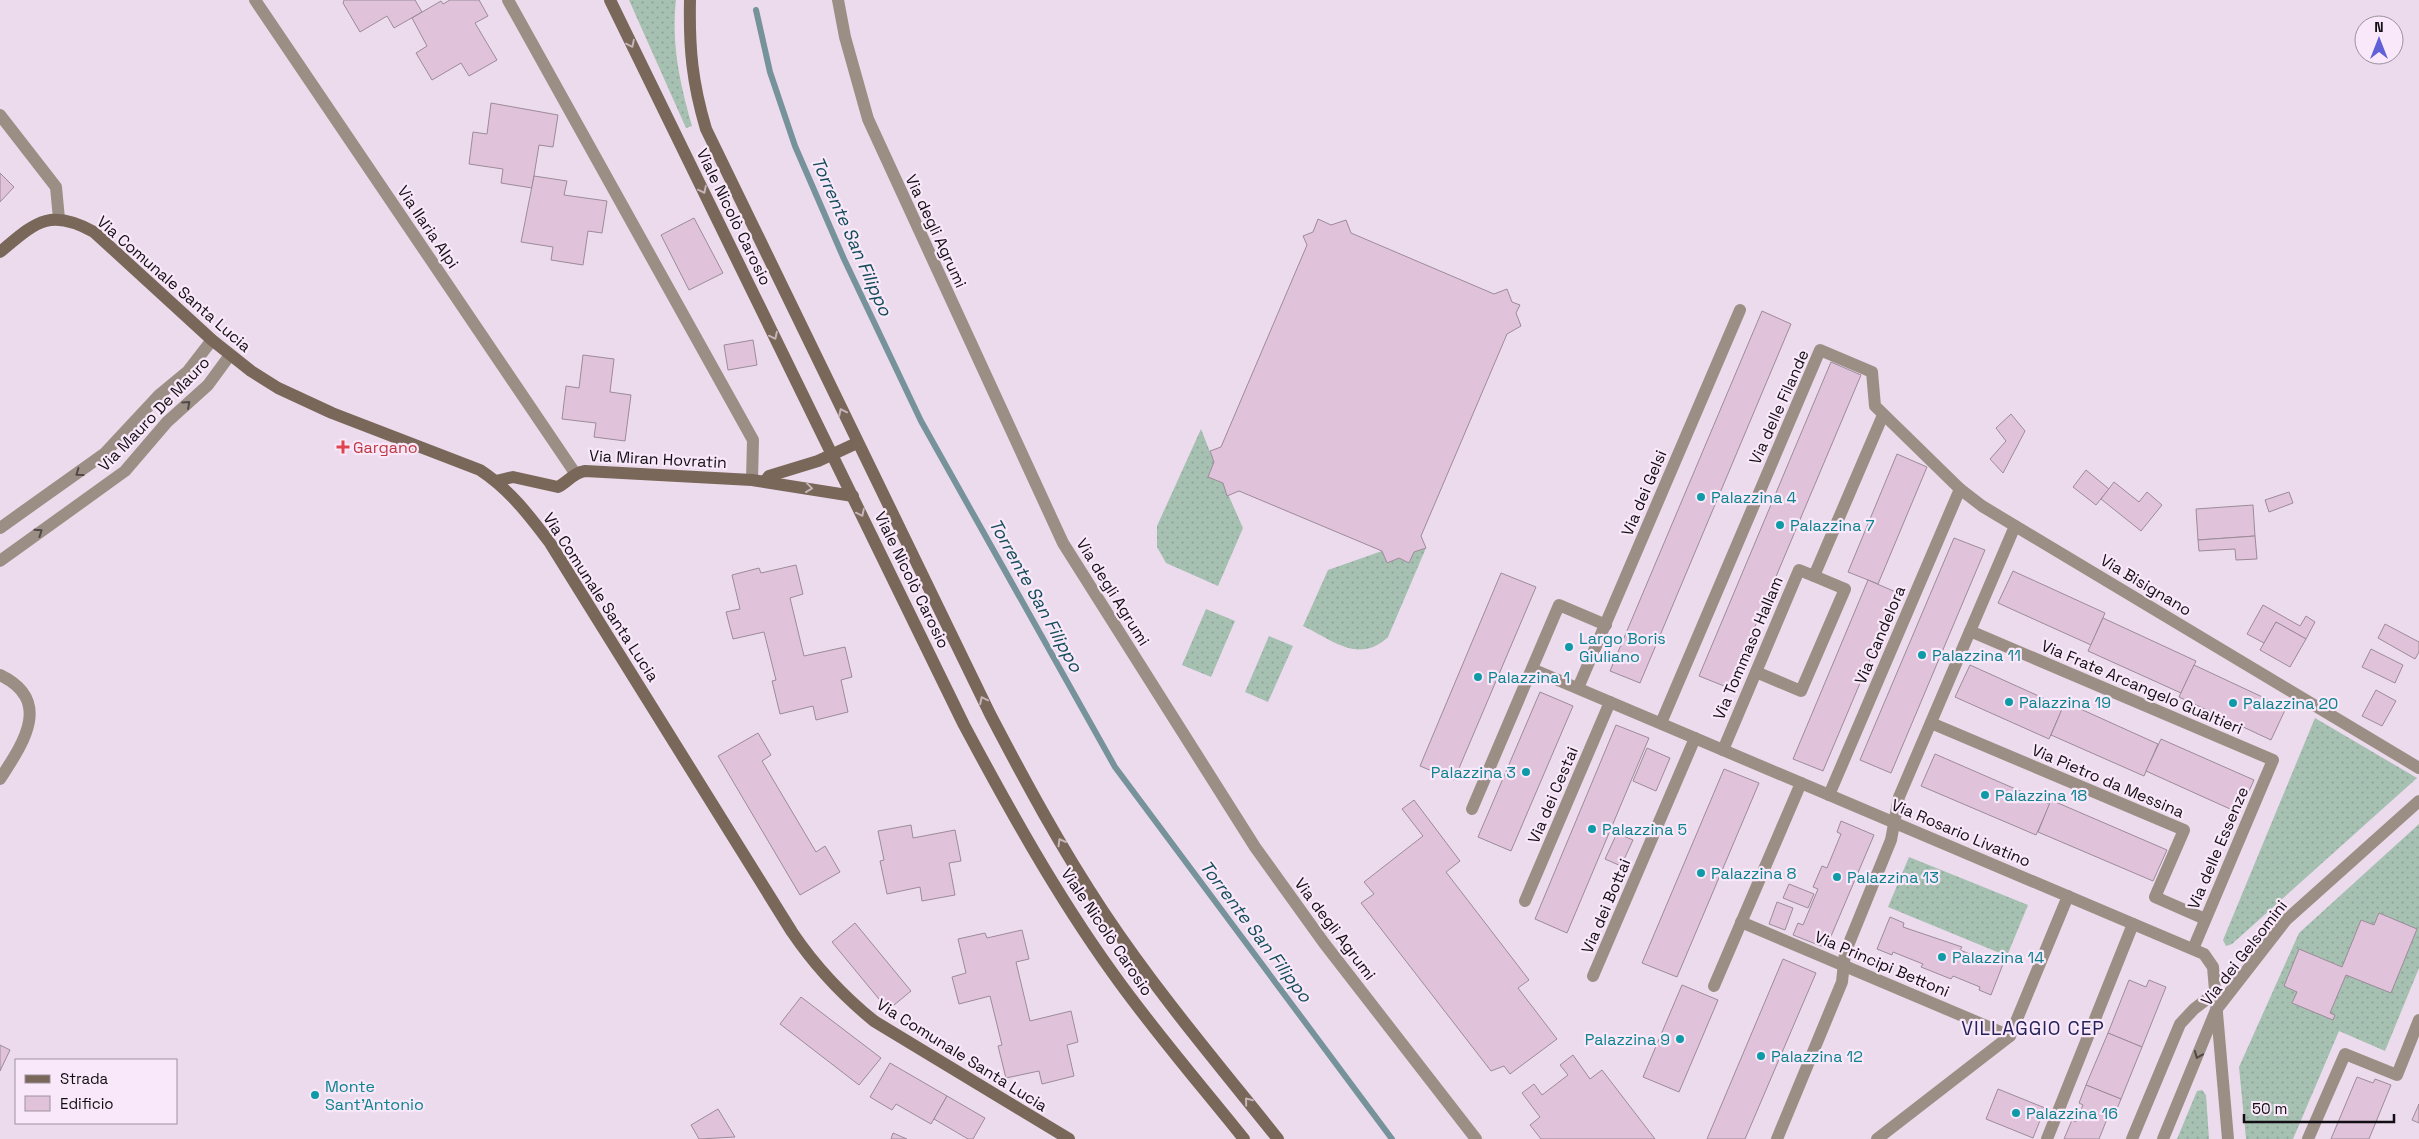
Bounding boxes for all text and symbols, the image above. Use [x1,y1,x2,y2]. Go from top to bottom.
north arrow [2354,15,2404,65]
text: N [2374,18,2384,36]
one-way arrow [625,39,636,48]
street label: Viale Nicolò Carosio [692,145,776,289]
water label: Torrente San Filippo [806,153,898,320]
street label: Via degli Agrumi [901,171,971,291]
street label: Via Ilaria Alpi [393,182,463,272]
one-way arrow [696,185,707,194]
street label: Via Comunale Santa Lucia [93,211,255,357]
one-way arrow [768,331,778,340]
street label: Via delle Filande [1744,346,1814,468]
street label: Via Mauro De Mauro [94,352,214,476]
one-way arrow [182,400,191,409]
one-way arrow [838,408,848,417]
place label: Gargano [353,437,418,458]
marker: Gargano [337,441,349,453]
street label: Via Miran Hovratin [589,445,727,473]
street label: Via dei Gelsi [1617,447,1671,539]
one-way arrow [75,467,85,476]
one-way arrow [805,482,813,493]
place label: Palazzina 4 [1711,487,1796,508]
marker: Palazzina 4 [1695,491,1707,503]
street label: Via Comunale Santa Lucia [538,508,664,686]
one-way arrow [855,508,866,517]
street label: Viale Nicolò Carosio [870,508,954,652]
water label: Torrente San Filippo [984,514,1088,677]
place label: Palazzina 7 [1790,515,1875,536]
marker: Palazzina 7 [1774,519,1786,531]
one-way arrow [33,529,43,538]
street label: Via degli Agrumi [1072,534,1154,650]
street label: Via Bisignano [2096,549,2196,621]
street label: Via Tommaso Hallam [1708,573,1788,723]
street label: Via Candelora [1850,583,1910,687]
place label: Largo Boris Giuliano [1579,628,1666,667]
street label: Via Frate Arcangelo Gualtieri [2038,635,2246,739]
marker: Largo Boris Giuliano [1563,641,1575,653]
place label: Palazzina 11 [1932,645,2021,666]
marker: Palazzina 11 [1916,649,1928,661]
place label: Palazzina 1 [1488,667,1570,688]
marker: Palazzina 1 [1472,671,1484,683]
place label: Palazzina 19 [2019,692,2111,713]
place label: Palazzina 20 [2243,693,2338,714]
one-way arrow [979,696,989,705]
marker: Palazzina 19 [2003,696,2015,708]
marker: Palazzina 20 [2227,697,2239,709]
street label: Via Pietro da Messina [2029,739,2187,823]
street label: Via dei Cestai [1523,743,1583,847]
place label: Palazzina 3 [1431,762,1516,783]
marker: Palazzina 3 [1520,766,1532,778]
street label: Via delle Essenze [2183,784,2253,912]
place label: Palazzina 18 [1995,785,2087,806]
marker: Palazzina 18 [1979,789,1991,801]
street label: Via Rosario Livatino [1888,794,2034,872]
place label: Palazzina 5 [1602,819,1687,840]
marker: Palazzina 5 [1586,823,1598,835]
one-way arrow [1058,838,1068,847]
water label: Torrente San Filippo [1195,855,1317,1007]
street label: Via dei Bottai [1577,855,1635,957]
place label: Palazzina 8 [1711,863,1796,884]
street label: Viale Nicolò Carosio [1056,864,1158,1000]
marker: Palazzina 8 [1695,867,1707,879]
place label: Palazzina 13 [1847,867,1939,888]
marker: Palazzina 13 [1831,871,1843,883]
street label: Via degli Agrumi [1290,874,1380,984]
street label: Via dei Gelsomini [2196,896,2292,1010]
street label: Via Principi Bettoni [1811,926,1953,1002]
place label: Palazzina 14 [1952,947,2044,968]
marker: Palazzina 14 [1936,951,1948,963]
street label: Via Comunale Santa Lucia [873,994,1051,1116]
district label: VILLAGGIO CEP [1961,1016,2105,1041]
place label: Palazzina 9 [1585,1029,1670,1050]
marker: Palazzina 9 [1674,1033,1686,1045]
place label: Palazzina 12 [1771,1046,1863,1067]
marker: Palazzina 12 [1755,1050,1767,1062]
one-way arrow [2193,1050,2204,1059]
legend [15,1059,178,1124]
text: Strada [60,1069,109,1088]
place label: Monte Sant'Antonio [325,1076,424,1115]
marker: Monte Sant'Antonio [309,1089,321,1101]
scale bar [2244,1092,2394,1124]
text: Edificio [60,1094,114,1113]
one-way arrow [1245,1098,1253,1107]
text: 50 m [2252,1099,2287,1118]
place label: Palazzina 16 [2026,1103,2118,1124]
marker: Palazzina 16 [2010,1107,2022,1119]

